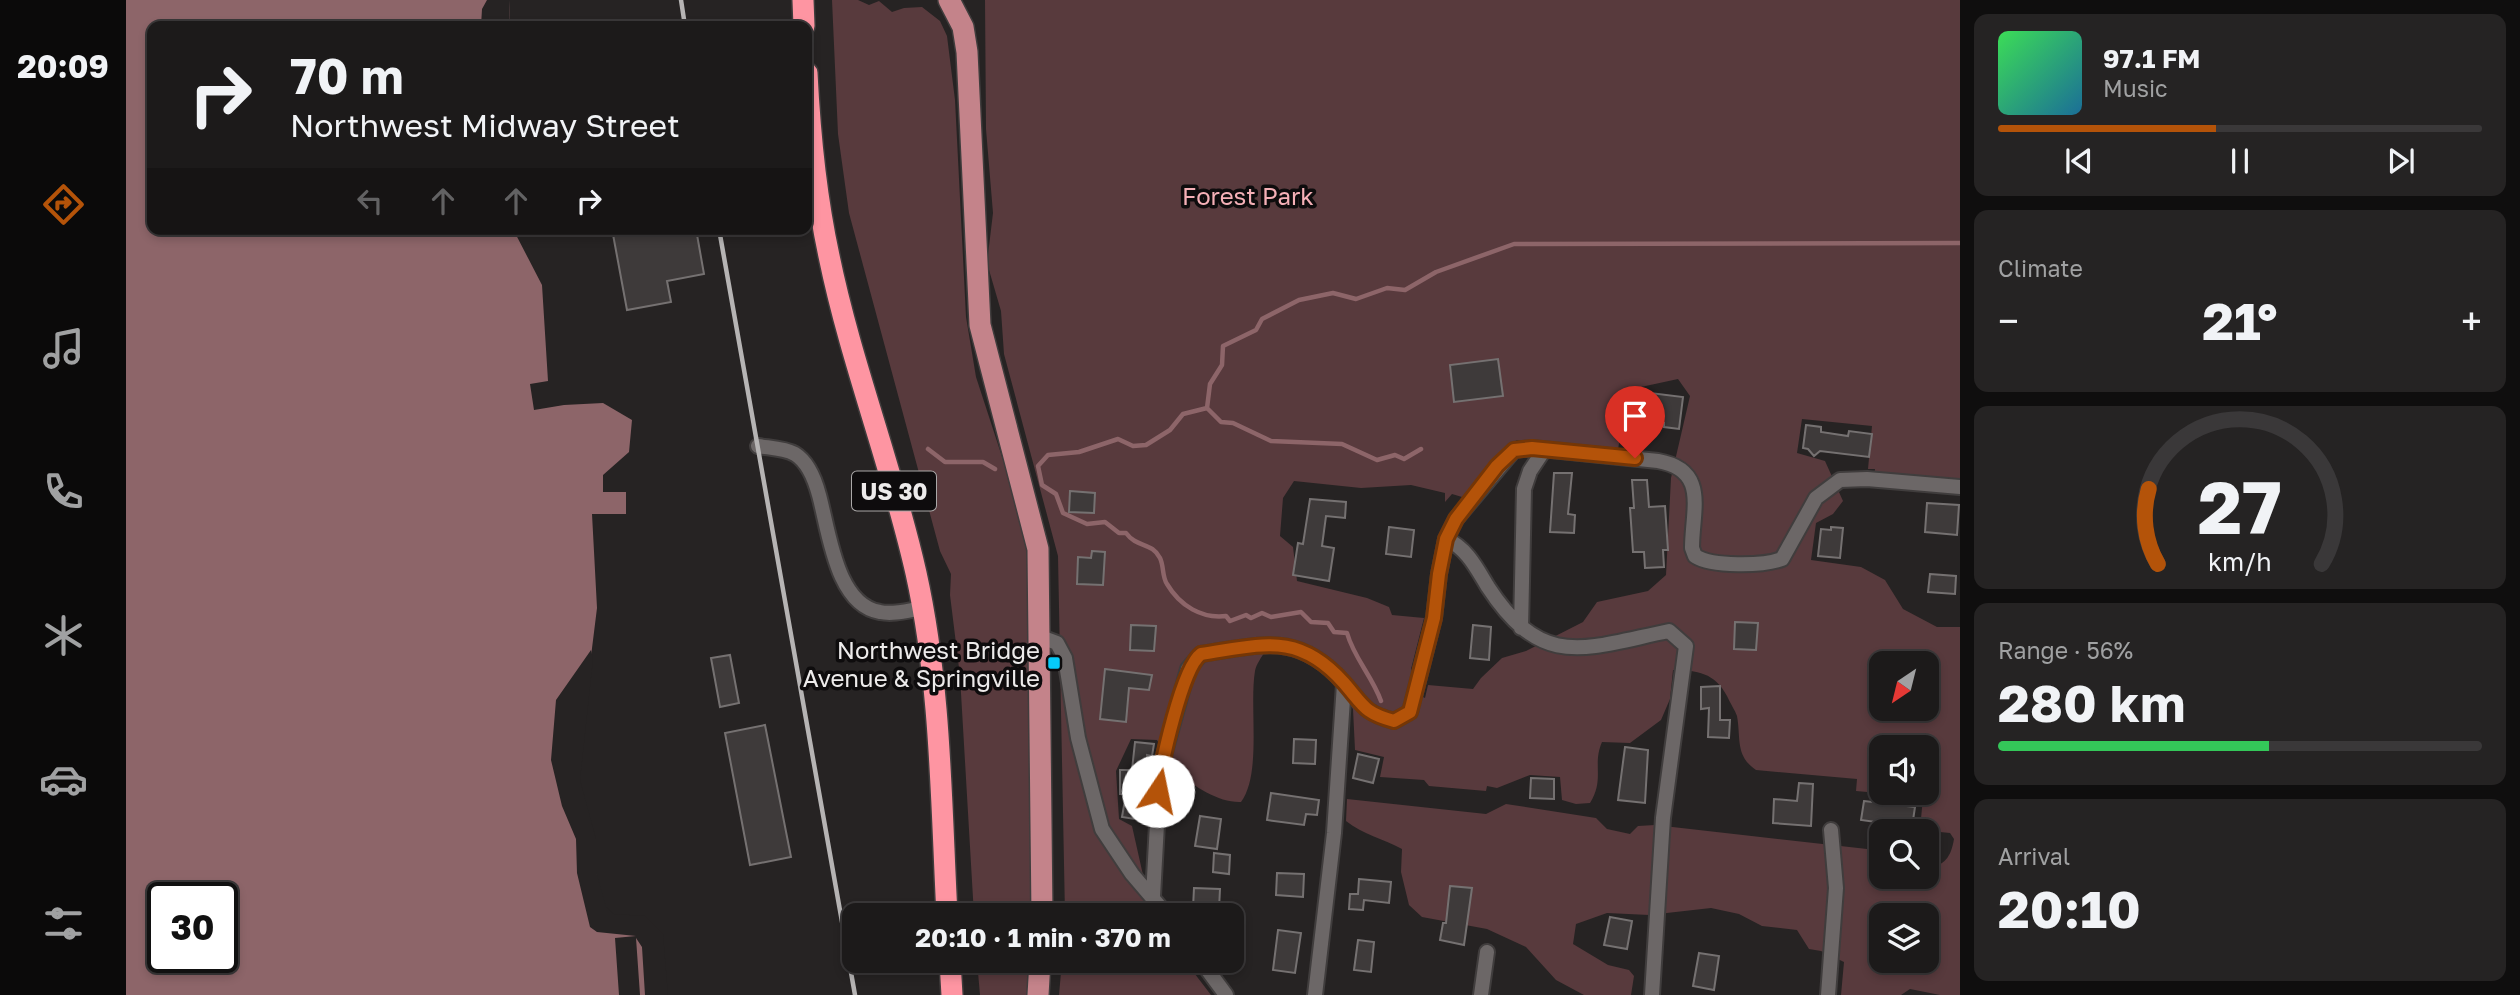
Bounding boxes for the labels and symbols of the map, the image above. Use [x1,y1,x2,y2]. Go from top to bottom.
park label: Forest Park [1182,181,1314,210]
pin [1605,386,1665,458]
road number: US 30 [852,471,936,510]
place label: Northwest Bridge Avenue & Springville [803,635,1040,692]
north arrow [1869,651,1939,721]
marker: Northwest Bridge Avenue & Springville [1046,655,1062,671]
position arrow [1121,754,1195,828]
speed limit sign: 30 [147,882,238,973]

